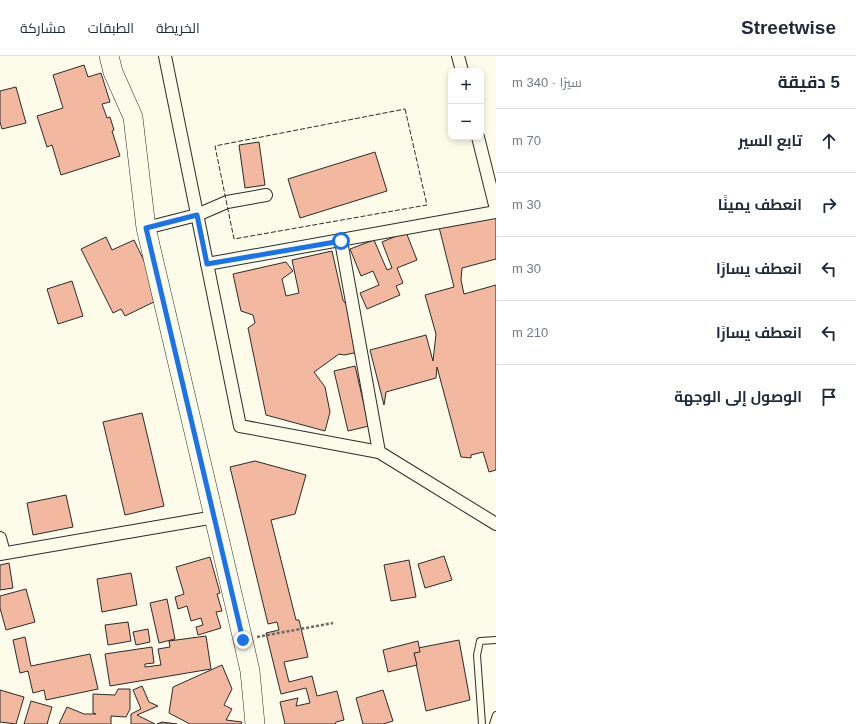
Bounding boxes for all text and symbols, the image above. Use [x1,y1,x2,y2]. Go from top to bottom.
text: Streetwise [741,17,836,38]
text: مشاركة [20,20,66,36]
text: الطبقات [88,20,134,36]
text: الخريطة [156,20,200,36]
map controls [448,68,484,140]
button: + [448,68,484,104]
text: 5 دقيقة [778,73,840,92]
text: سيرًا · 340 m [512,75,582,90]
button: − [448,104,484,140]
icon: ahead [818,130,840,152]
text: تابع السير [738,132,802,149]
text: 70 m [512,133,541,148]
icon: right [818,194,840,216]
text: انعطف يمينًا [718,196,802,213]
text: 30 m [512,197,541,212]
route start [332,232,350,250]
icon: left [818,258,840,280]
text: انعطف يسارًا [716,260,802,277]
text: 30 m [512,261,541,276]
icon: left [818,322,840,344]
text: انعطف يسارًا [716,324,802,341]
text: 210 m [512,325,548,340]
icon: arrive [818,386,840,408]
text: الوصول إلى الوجهة [674,388,802,405]
route end [234,631,252,649]

